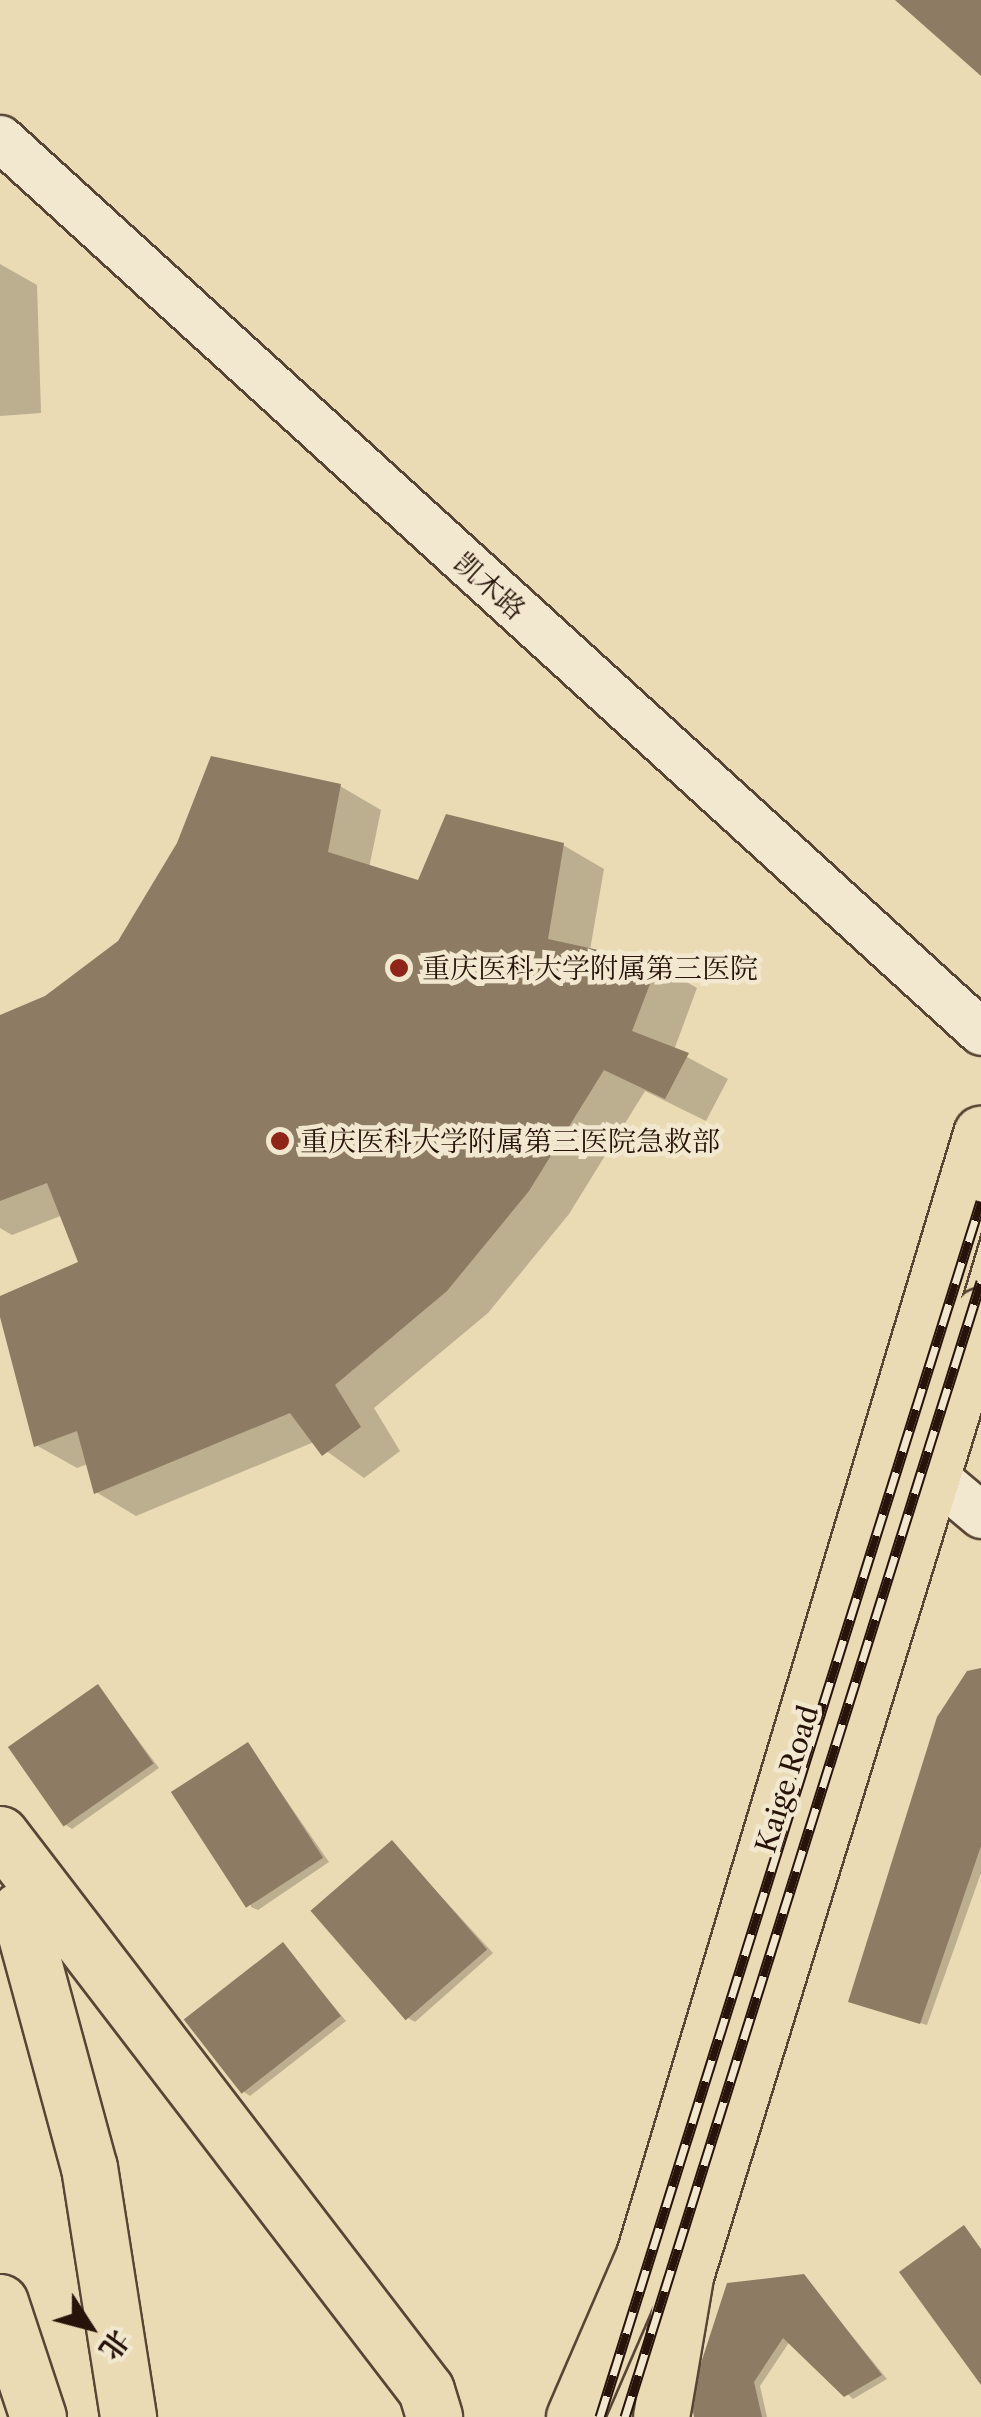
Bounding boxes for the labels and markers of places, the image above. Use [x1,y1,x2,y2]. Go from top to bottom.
place label: 重庆医科大学附属第三医院 [422,951,758,985]
marker: 重庆医科大学附属第三医院 [386,955,412,981]
place label: 重庆医科大学附属第三医院急救部 [300,1124,720,1158]
marker: 重庆医科大学附属第三医院急救部 [269,1130,291,1152]

